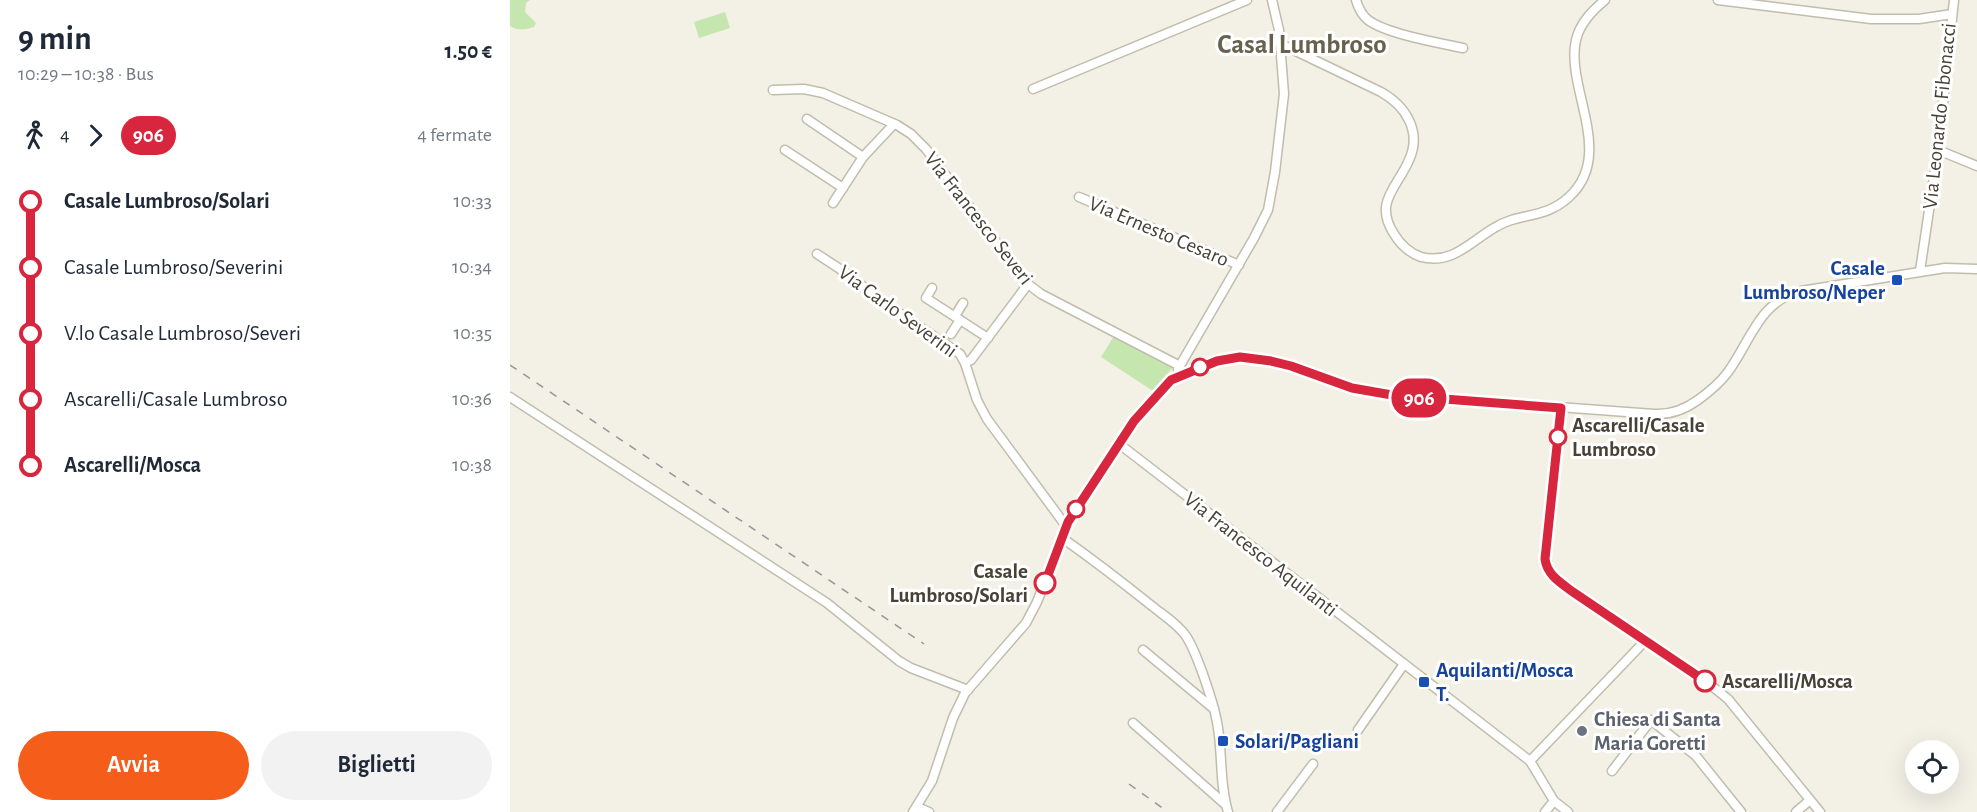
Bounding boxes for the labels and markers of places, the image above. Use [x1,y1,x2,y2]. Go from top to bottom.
place label: Casale Lumbroso/Neper [1743,258,1886,303]
marker: Casale Lumbroso/Neper [1890,273,1904,287]
unlabelled marker [1191,358,1209,376]
place label: Ascarelli/Casale Lumbroso [1572,415,1705,460]
marker: Ascarelli/Casale Lumbroso [1549,428,1567,446]
unlabelled marker [1067,500,1085,518]
place label: Casale Lumbroso/Solari [889,561,1028,606]
marker: Casale Lumbroso/Solari [1034,572,1056,594]
place label: Aquilanti/Mosca T. [1436,660,1574,705]
marker: Ascarelli/Mosca [1694,670,1716,692]
place label: Ascarelli/Mosca [1722,671,1853,692]
marker: Aquilanti/Mosca T. [1417,675,1431,689]
place label: Chiesa di Santa Maria Goretti [1594,709,1721,754]
marker: Chiesa di Santa Maria Goretti [1575,724,1589,738]
place label: Solari/Pagliani [1235,731,1359,752]
marker: Solari/Pagliani [1216,734,1230,748]

